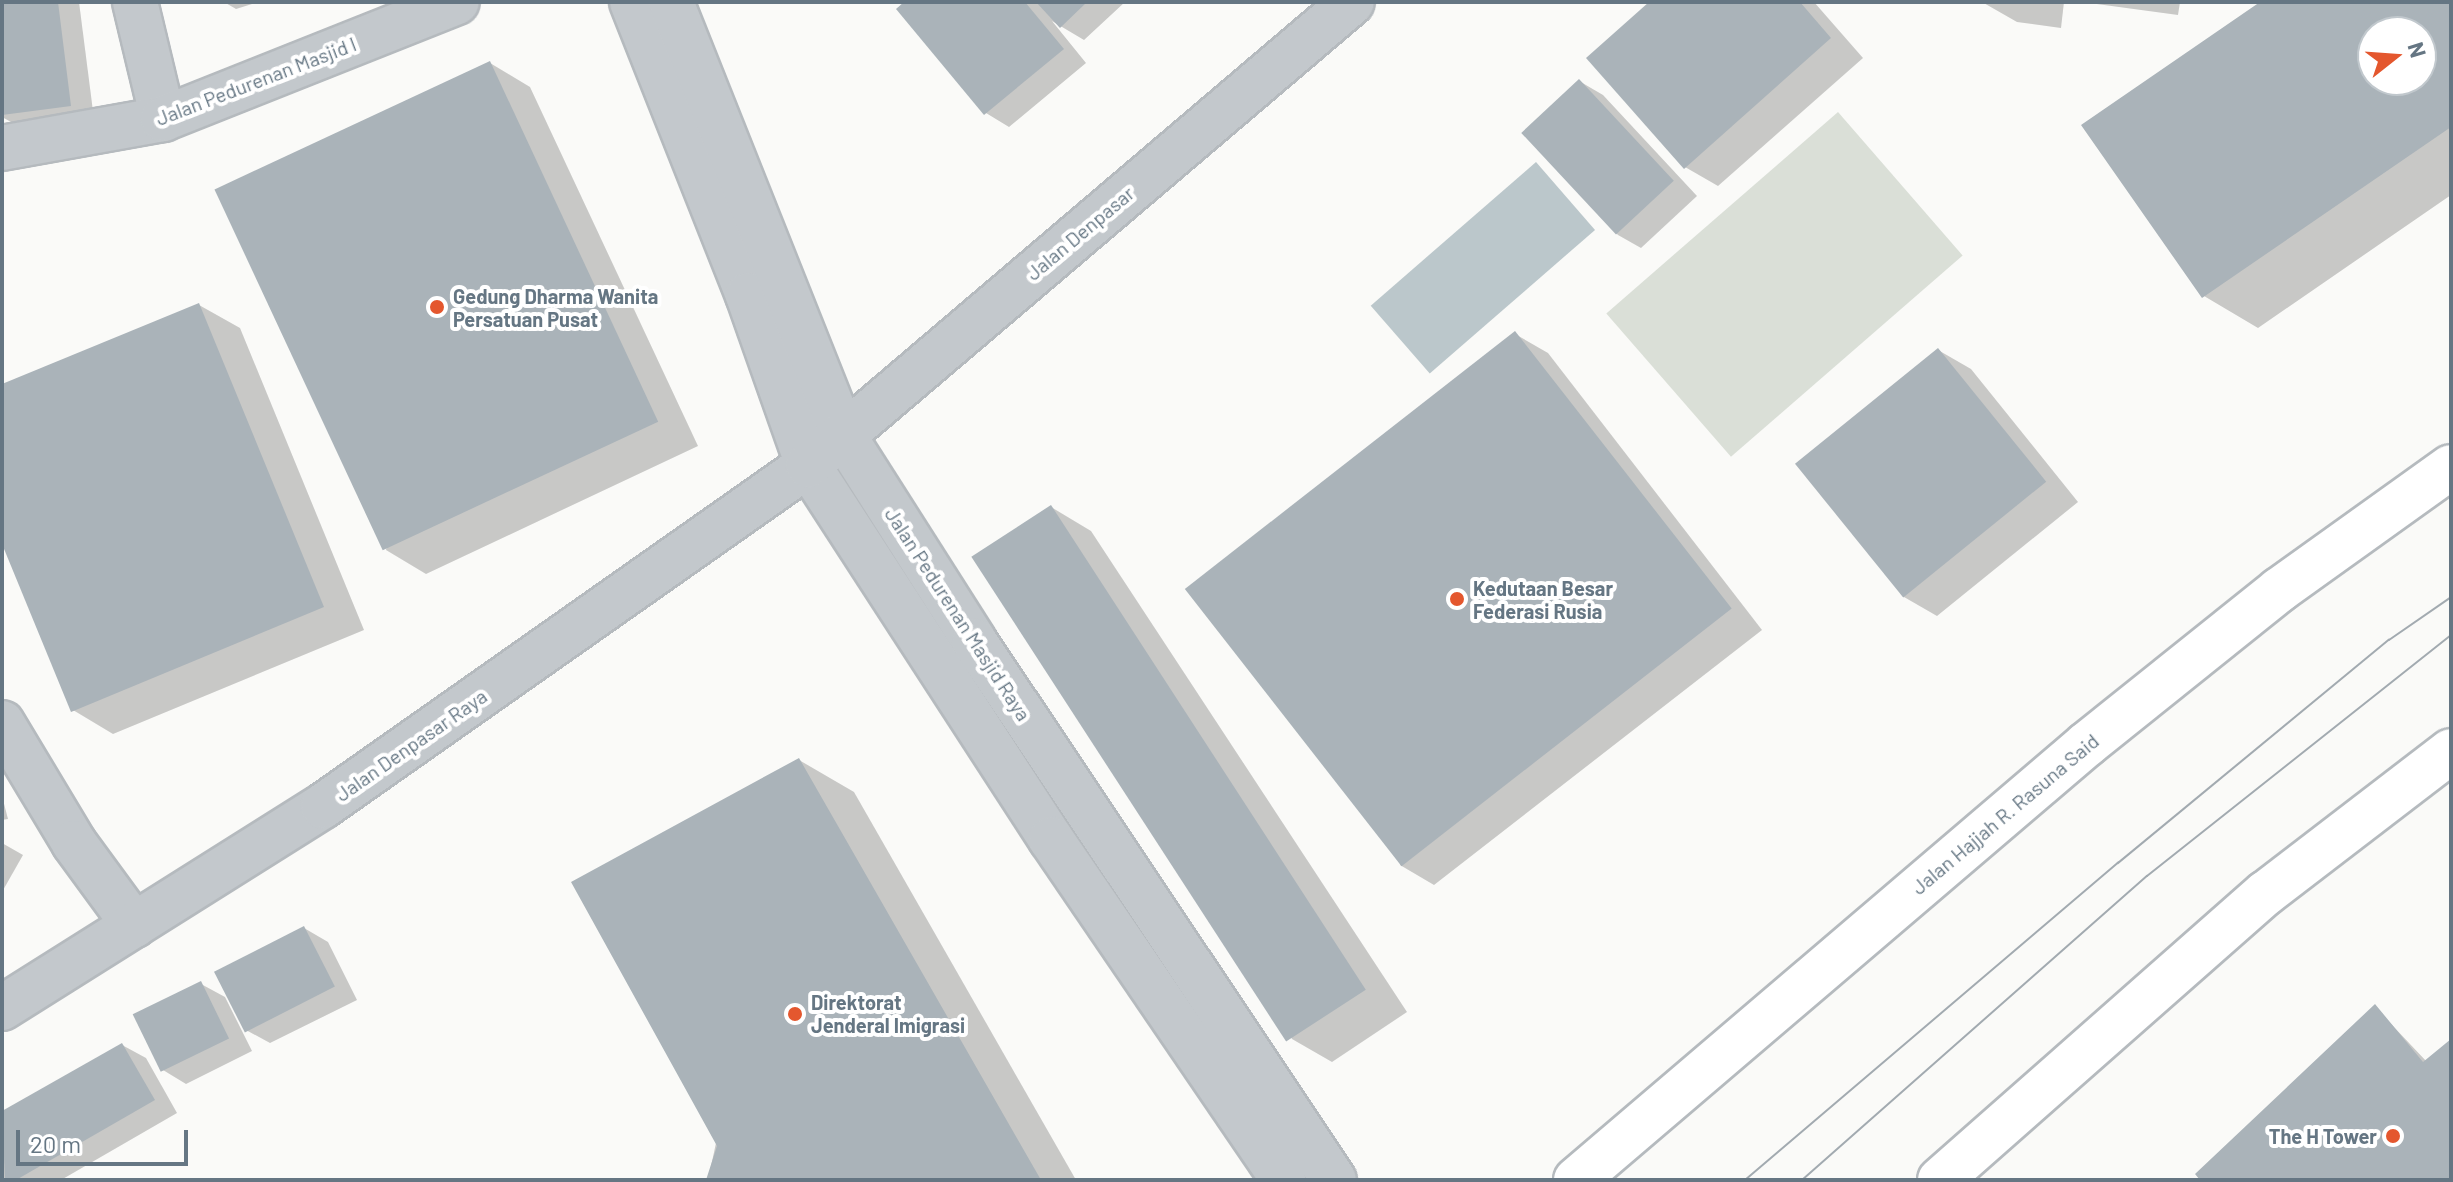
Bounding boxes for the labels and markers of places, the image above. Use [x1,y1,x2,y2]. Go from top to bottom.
place label: Gedung Dharma Wanita Persatuan Pusat [453,284,658,331]
marker: Gedung Dharma Wanita Persatuan Pusat [428,298,446,316]
place label: Kedutaan Besar Federasi Rusia [1473,576,1613,623]
marker: Kedutaan Besar Federasi Rusia [1448,590,1466,608]
place label: Direktorat Jenderal Imigrasi [811,990,965,1037]
marker: Direktorat Jenderal Imigrasi [786,1005,804,1023]
place label: The H Tower [2269,1124,2377,1148]
marker: The H Tower [2384,1127,2402,1145]

